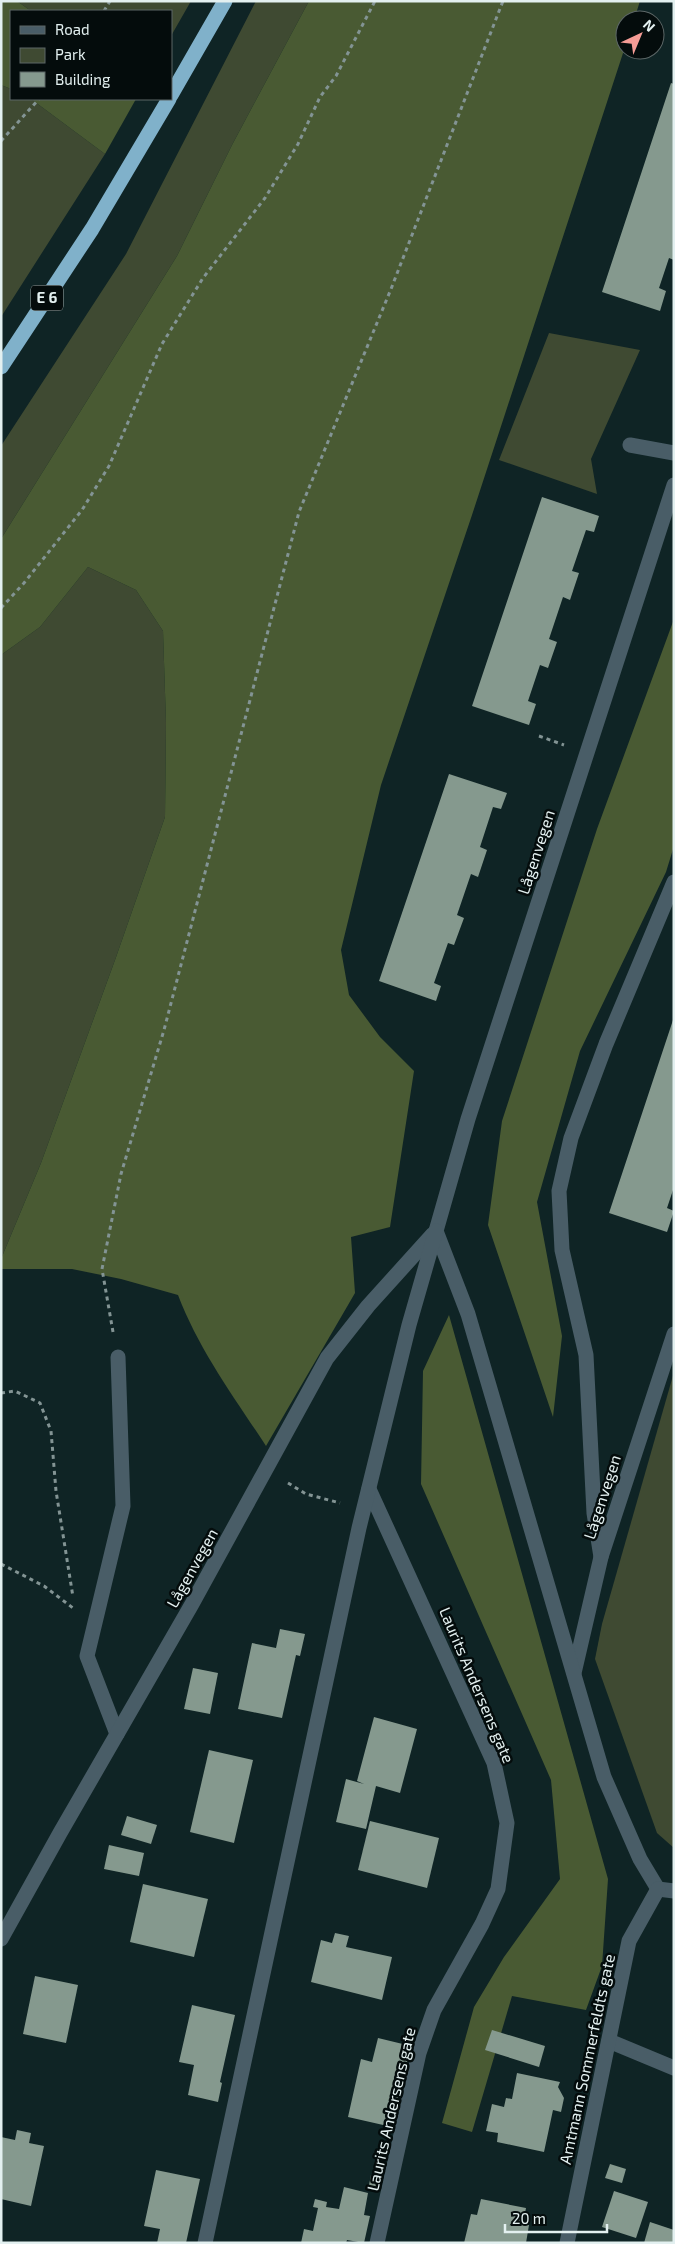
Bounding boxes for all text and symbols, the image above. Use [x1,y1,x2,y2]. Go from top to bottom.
legend [10,10,172,100]
north arrow [615,10,665,60]
text: N [640,16,659,35]
text: Road [55,20,90,38]
text: Park [55,45,86,63]
text: Building [55,70,111,88]
road number: E 6 [31,286,63,310]
street label: Lågenvegen [513,807,558,896]
street label: Lågenvegen [579,1452,624,1541]
street label: Lågenvegen [162,1525,221,1611]
street label: Laurits Andersens gate [436,1604,519,1766]
street label: Amtmann Sommerfeldts gate [555,1952,618,2166]
street label: Laurits Andersens gate [362,2025,419,2193]
scale bar [505,2202,608,2234]
text: 20 m [512,2209,546,2227]

